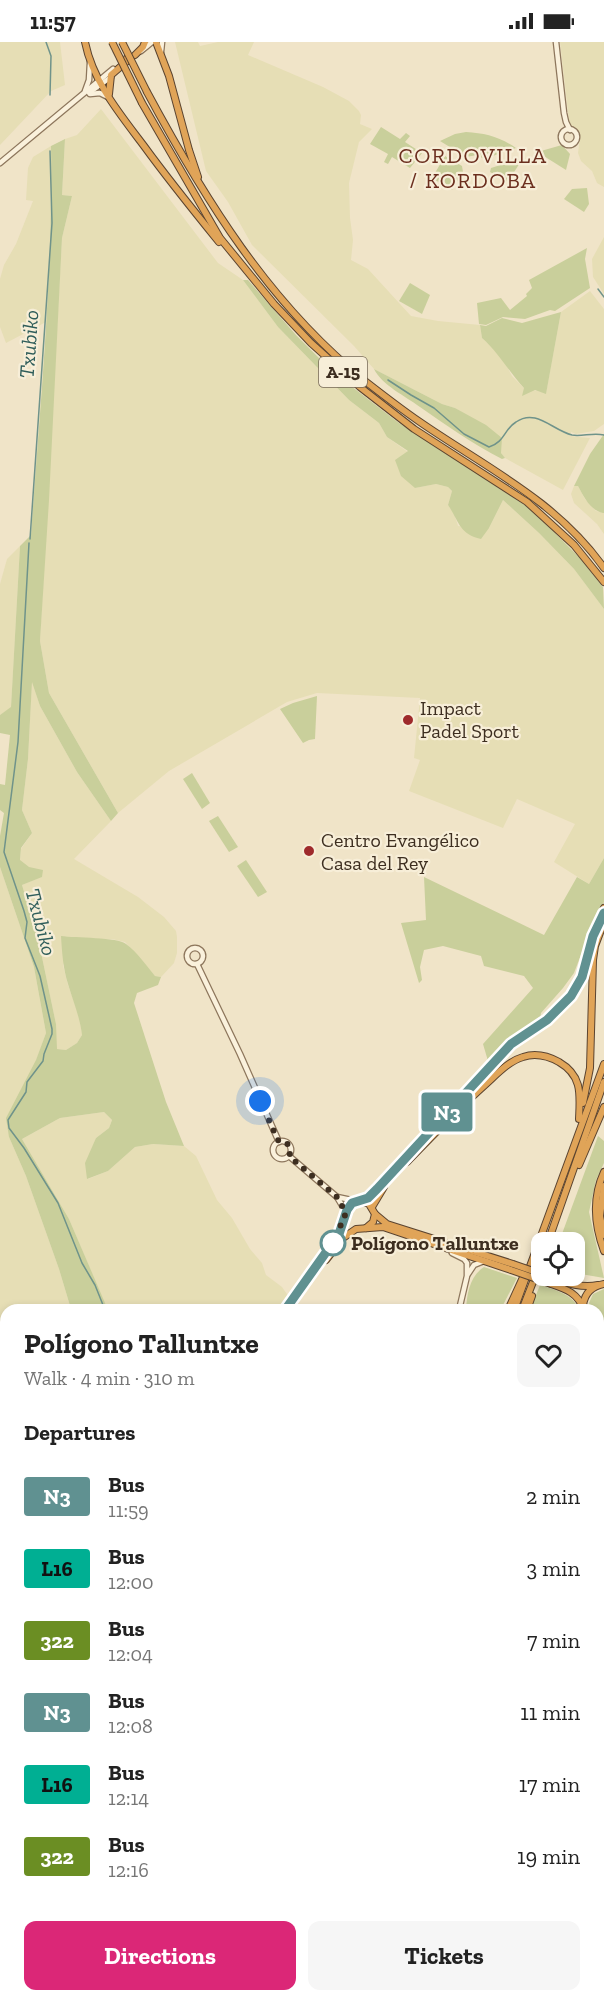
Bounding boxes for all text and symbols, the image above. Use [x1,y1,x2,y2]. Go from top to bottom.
text: 11:57 [30,8,76,35]
district label: CORDOVILLA / KORDOBA [398,142,548,194]
water label: Txubiko [14,309,43,379]
road number: A-15 [319,357,367,387]
place label: Impact Padel Sport [420,696,520,743]
marker: Impact Padel Sport [401,713,415,727]
place label: Centro Evangélico Casa del Rey [321,828,479,875]
marker: Centro Evangélico Casa del Rey [302,844,316,858]
water label: Txubiko [21,886,62,958]
your location [245,1086,275,1116]
line badge: N3 [420,1092,474,1132]
text: N3 [433,1100,461,1125]
marker: Polígono Talluntxe [320,1230,346,1256]
place label: Polígono Talluntxe [351,1231,519,1255]
map controls [531,1232,585,1286]
button: locate [531,1232,585,1286]
button: heart [517,1324,580,1387]
text: Polígono Talluntxe [24,1327,259,1360]
text: Walk · 4 min · 310 m [24,1366,195,1390]
text: Departures [24,1419,135,1446]
text: Bus [108,1471,145,1498]
text: 2 min [526,1483,580,1510]
text: N3 [43,1484,71,1509]
text: 11:59 [108,1498,149,1522]
text: Bus [108,1543,145,1570]
text: 3 min [526,1555,580,1582]
text: L16 [41,1556,73,1581]
text: 12:00 [108,1570,154,1594]
text: Bus [108,1615,145,1642]
text: 7 min [527,1627,580,1654]
text: 322 [40,1628,74,1653]
text: 12:04 [108,1642,153,1666]
text: Bus [108,1687,145,1714]
text: 11 min [520,1699,580,1726]
text: N3 [43,1700,71,1725]
text: 12:08 [108,1714,153,1738]
text: Bus [108,1759,145,1786]
text: 17 min [519,1771,580,1798]
text: L16 [41,1772,73,1797]
text: 12:14 [108,1786,149,1810]
text: Bus [108,1831,145,1858]
text: 19 min [517,1843,580,1870]
text: 322 [40,1844,74,1869]
text: 12:16 [108,1858,149,1882]
button: Directions [24,1921,296,1990]
button: Tickets [308,1921,580,1990]

